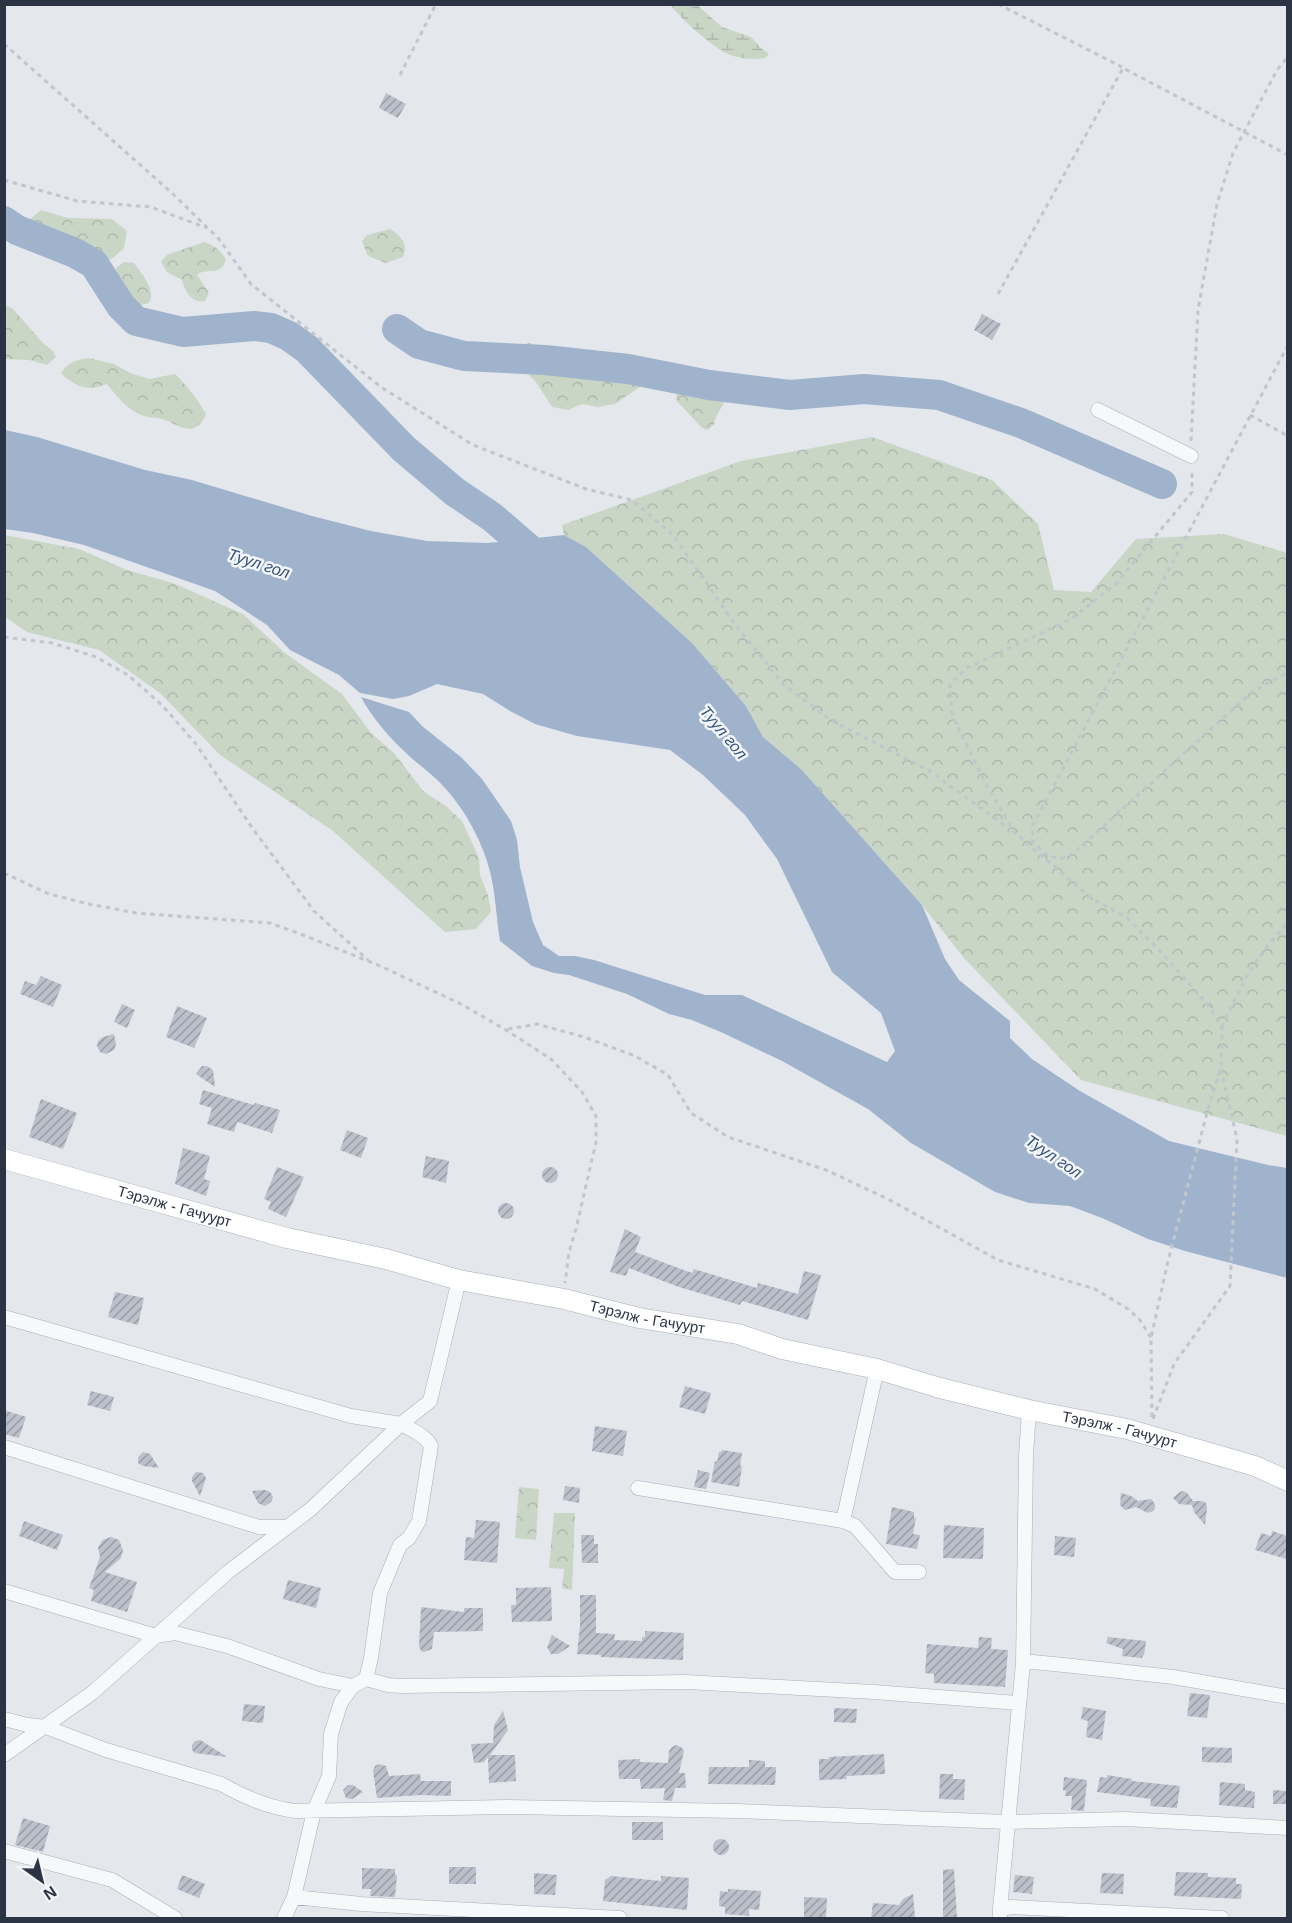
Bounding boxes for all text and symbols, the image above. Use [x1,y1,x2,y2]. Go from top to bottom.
water label: Туул гол [226,546,292,581]
water label: Туул гол [697,702,751,762]
water label: Туул гол [1023,1132,1085,1181]
street label: Тэрэлж - Гачуурт [116,1182,234,1230]
street label: Тэрэлж - Гачуурт [588,1297,706,1337]
street label: Тэрэлж - Гачуурт [1061,1408,1179,1451]
north arrow [12,1851,72,1911]
text: N [41,1883,60,1903]

